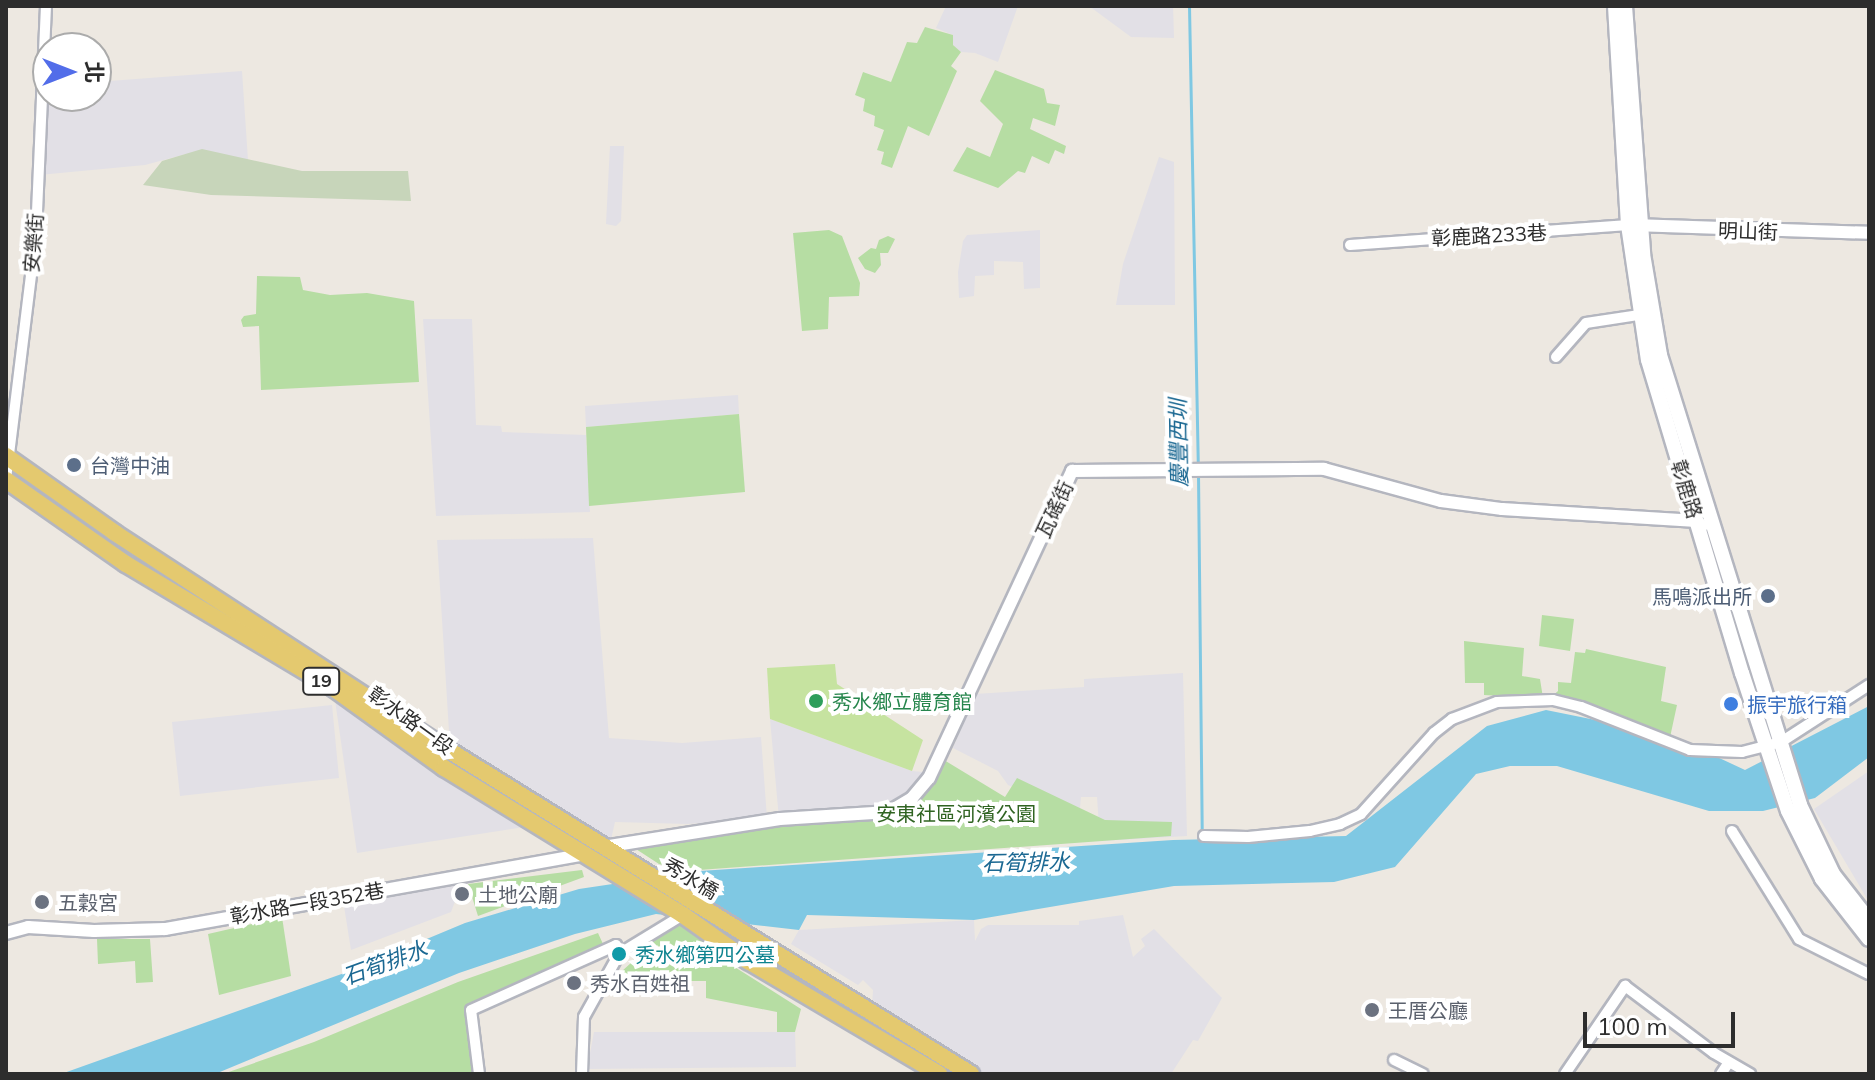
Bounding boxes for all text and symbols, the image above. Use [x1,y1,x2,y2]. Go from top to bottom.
north arrow [32,32,112,112]
text: 北 [80,61,108,83]
street label: 安樂街 [19,212,47,274]
street label: 明山街 [1718,218,1778,244]
street label: 彰鹿路233巷 [1430,220,1548,250]
water label: 慶豐西圳 [1165,399,1193,487]
place label: 台灣中油 [90,453,170,477]
marker: 台灣中油 [65,456,83,474]
street label: 彰鹿路 [1667,457,1707,521]
street label: 瓦磘街 [1030,477,1078,541]
place label: 馬鳴派出所 [1652,584,1752,608]
marker: 馬鳴派出所 [1759,587,1777,605]
road number: 19 [301,667,341,695]
street label: 彰水路一段 [363,681,459,759]
place label: 秀水鄉立體育館 [832,689,972,713]
marker: 秀水鄉立體育館 [807,692,825,710]
place label: 振宇旅行箱 [1747,692,1847,716]
marker: 振宇旅行箱 [1722,695,1740,713]
park label: 安東社區河濱公園 [876,801,1036,825]
water label: 石筍排水 [982,849,1070,877]
street label: 秀水橋 [659,852,723,904]
street label: 彰水路一段352巷 [228,878,386,928]
place label: 土地公廟 [478,882,558,906]
marker: 土地公廟 [453,885,471,903]
place label: 五穀宮 [58,890,118,914]
marker: 五穀宮 [33,893,51,911]
water label: 石筍排水 [339,936,431,990]
place label: 秀水鄉第四公墓 [635,942,775,966]
marker: 秀水鄉第四公墓 [610,945,628,963]
place label: 秀水百姓祖 [590,971,690,995]
marker: 秀水百姓祖 [565,974,583,992]
scale bar [1587,996,1739,1046]
place label: 王厝公廳 [1388,998,1468,1022]
marker: 王厝公廳 [1363,1001,1381,1019]
text: 100 m [1597,1011,1668,1041]

